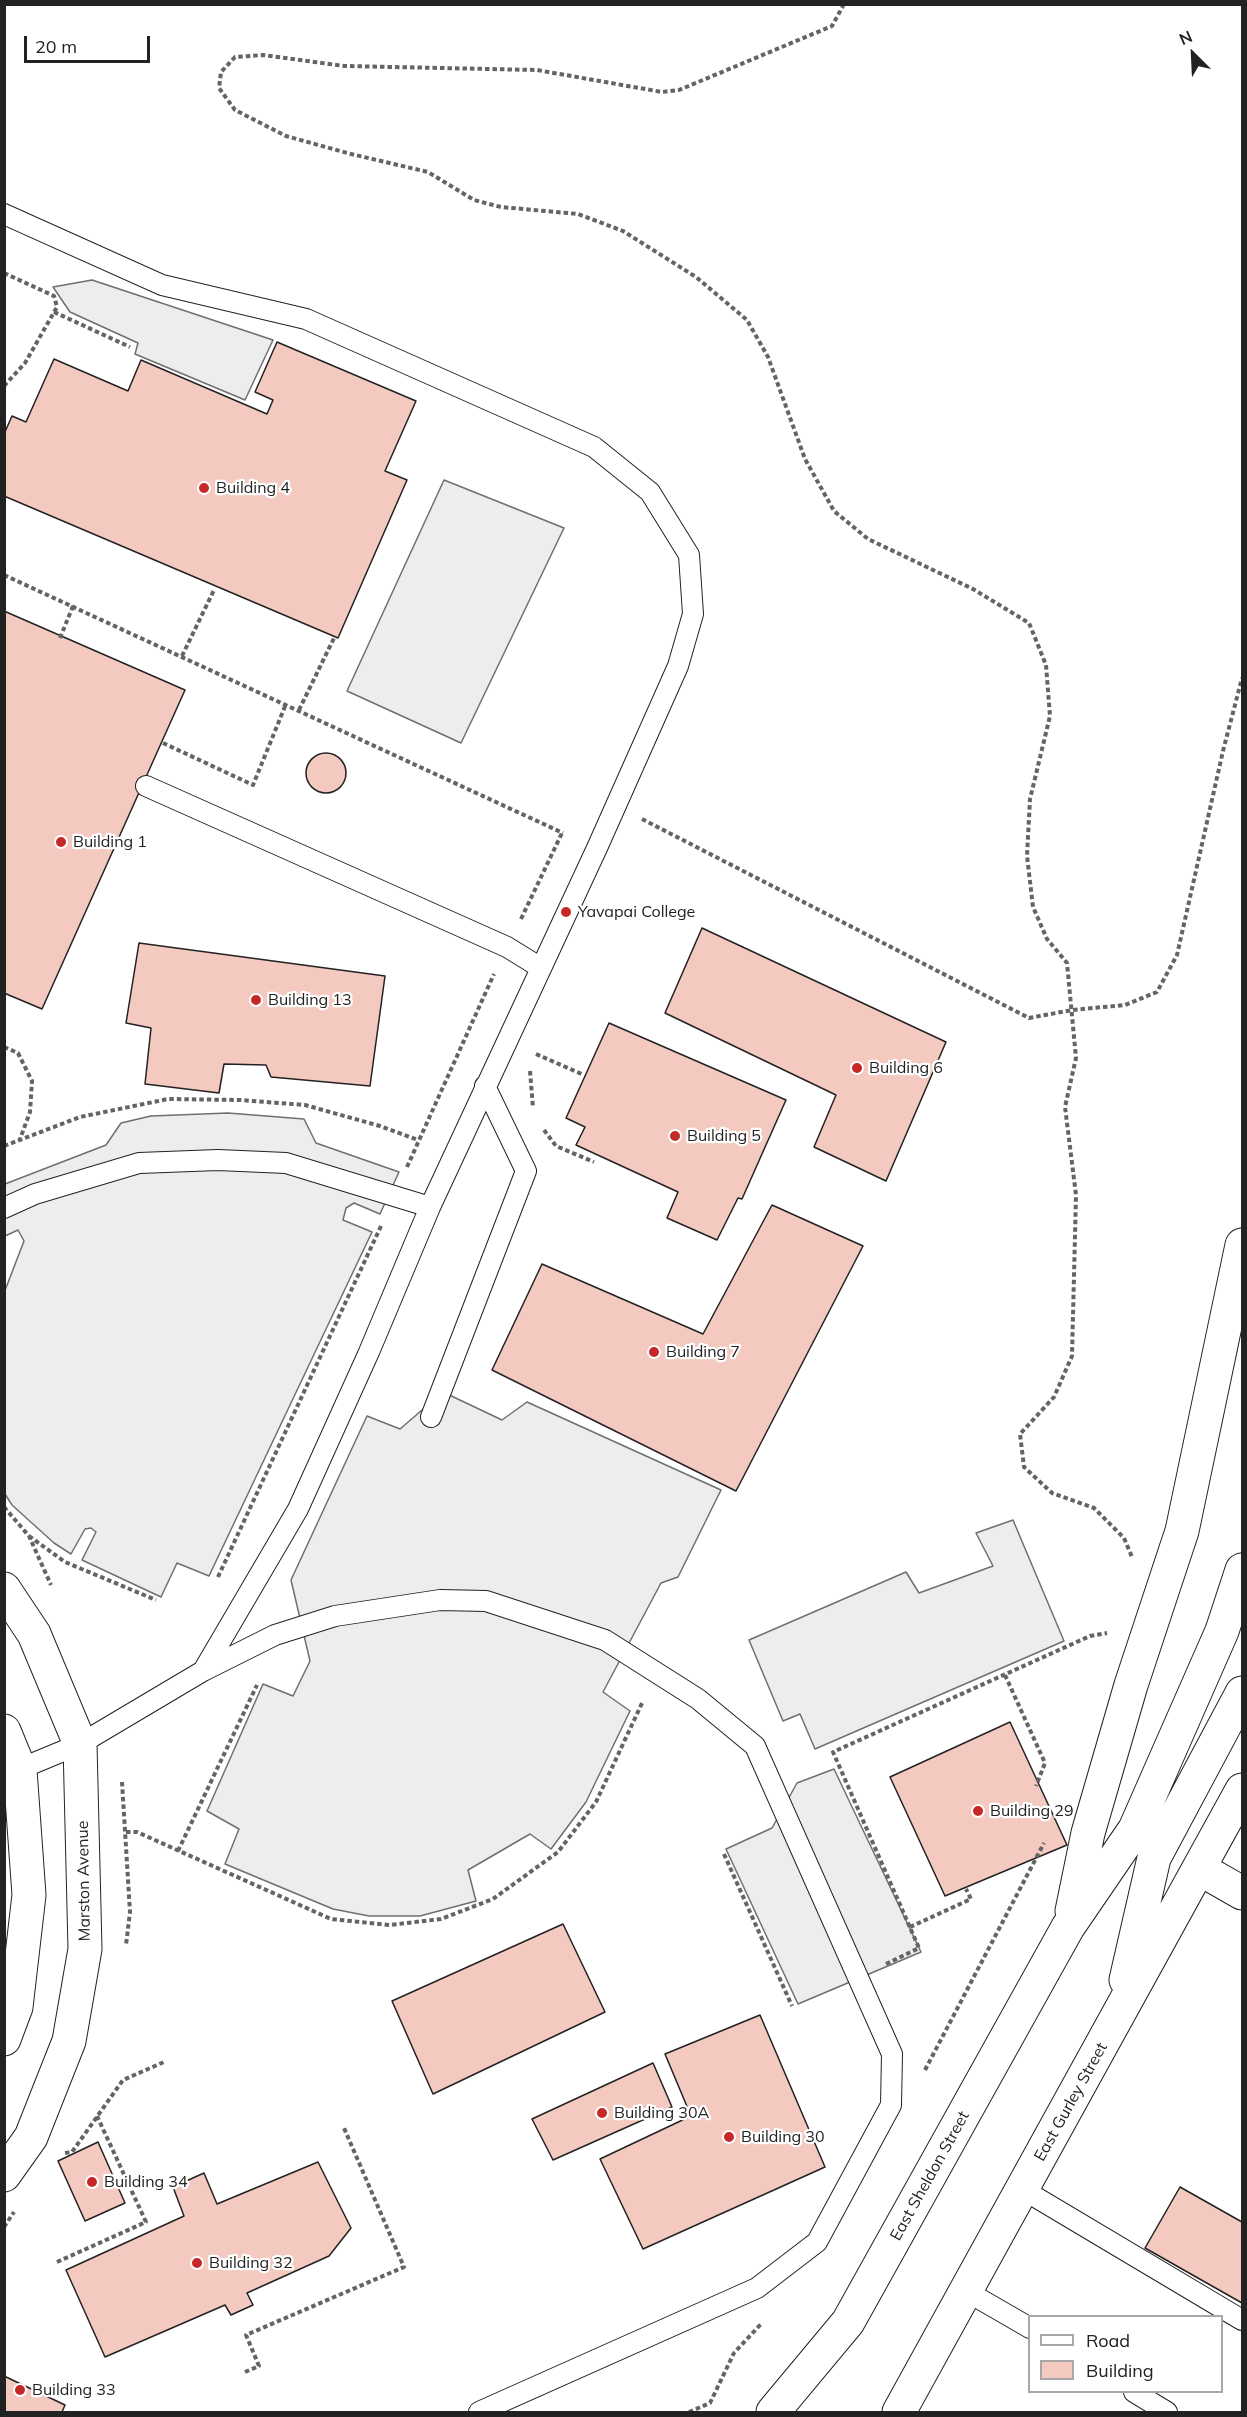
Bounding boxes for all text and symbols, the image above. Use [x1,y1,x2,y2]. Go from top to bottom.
scale bar [27,24,153,62]
north arrow [1163,24,1223,84]
text: N [1176,26,1195,49]
text: 20 m [35,35,77,58]
place label: Building 4 [216,478,290,498]
marker: Building 4 [197,481,211,495]
place label: Building 1 [73,832,147,852]
marker: Building 1 [54,835,68,849]
place label: Yavapai College [578,902,695,922]
marker: Yavapai College [559,905,573,919]
place label: Building 13 [268,990,352,1010]
marker: Building 13 [249,993,263,1007]
place label: Building 6 [869,1058,943,1078]
marker: Building 6 [850,1061,864,1075]
place label: Building 5 [687,1126,761,1146]
marker: Building 5 [668,1129,682,1143]
place label: Building 7 [666,1342,740,1362]
marker: Building 7 [647,1345,661,1359]
place label: Building 29 [990,1801,1074,1821]
marker: Building 29 [971,1804,985,1818]
street label: Marston Avenue [73,1820,95,1942]
street label: East Gurley Street [1030,2039,1112,2165]
place label: Building 30A [614,2103,709,2123]
marker: Building 30A [595,2106,609,2120]
street label: East Sheldon Street [886,2108,974,2244]
place label: Building 30 [741,2127,825,2147]
marker: Building 30 [722,2130,736,2144]
place label: Building 34 [104,2172,188,2192]
marker: Building 34 [85,2175,99,2189]
place label: Building 32 [209,2253,293,2273]
marker: Building 32 [190,2256,204,2270]
legend [1028,2315,1223,2393]
text: Road [1086,2329,1130,2352]
text: Building [1086,2359,1154,2382]
place label: Building 33 [32,2380,116,2400]
marker: Building 33 [13,2383,27,2397]

